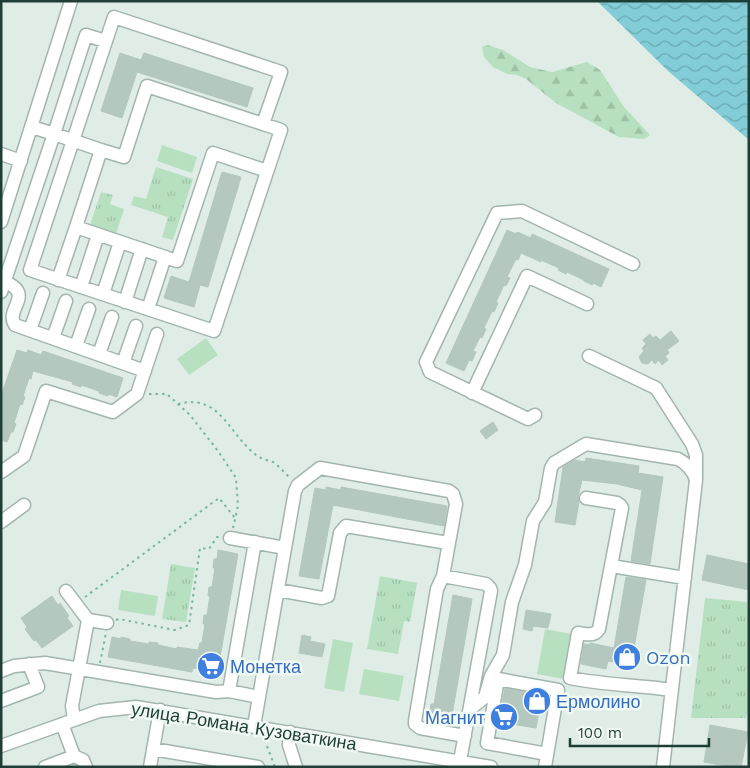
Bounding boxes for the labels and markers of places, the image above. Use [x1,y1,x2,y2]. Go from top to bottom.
shop icon: Ozon [612,642,642,672]
place label: Ozon [646,647,691,668]
supermarket icon: Монетка [196,651,226,681]
place label: Монетка [230,656,302,677]
shop icon: Ермолино [522,686,552,716]
place label: Ермолино [556,691,641,712]
supermarket icon: Магнит [489,702,519,732]
place label: Магнит [425,707,485,728]

